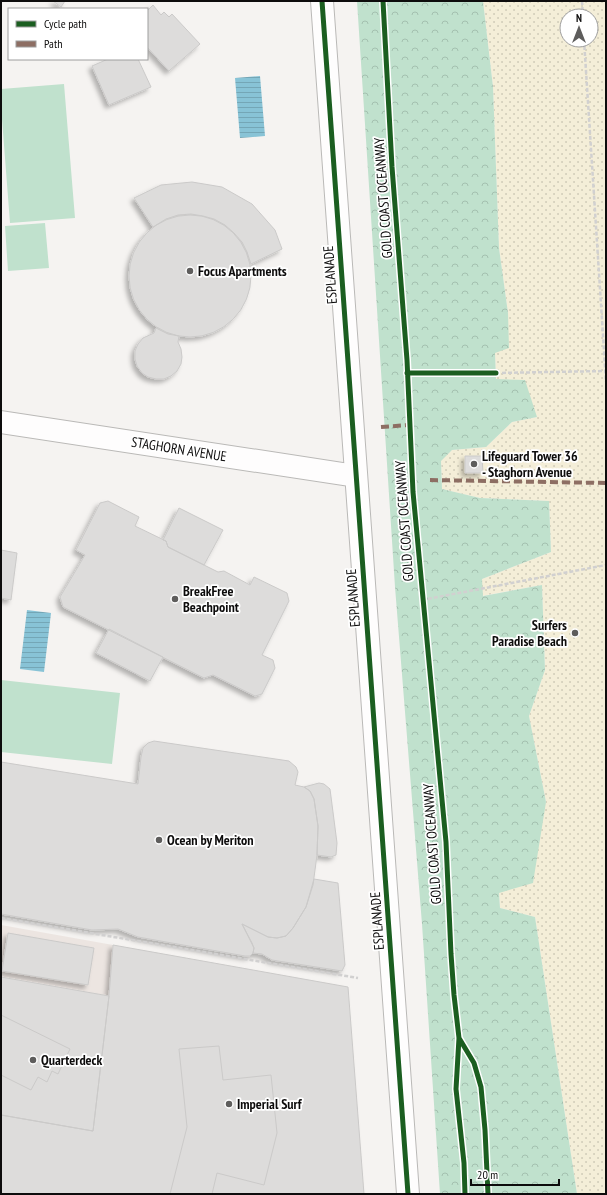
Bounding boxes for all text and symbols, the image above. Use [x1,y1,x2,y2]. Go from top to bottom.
legend [8,8,148,60]
north arrow [559,8,599,48]
text: N [576,11,582,25]
text: Cycle path [44,16,87,31]
text: Path [44,36,62,51]
street label: GOLD COAST OCEANWAY [370,136,396,259]
street label: ESPLANADE [319,245,341,305]
place label: Focus Apartments [198,262,287,280]
marker: Focus Apartments [185,266,195,276]
street label: STAGHORN AVENUE [130,433,228,465]
place label: Lifeguard Tower 36 - Staghorn Avenue [482,447,578,481]
street label: GOLD COAST OCEANWAY [391,459,417,582]
marker: Lifeguard Tower 36 - Staghorn Avenue [469,459,479,469]
street label: ESPLANADE [342,568,364,628]
place label: BreakFree Beachpoint [183,582,239,616]
marker: BreakFree Beachpoint [170,594,180,604]
place label: Surfers Paradise Beach [492,616,567,650]
marker: Surfers Paradise Beach [570,628,580,638]
street label: GOLD COAST OCEANWAY [419,782,445,905]
place label: Ocean by Meriton [167,831,254,849]
marker: Ocean by Meriton [154,835,164,845]
street label: ESPLANADE [366,891,388,951]
place label: Quarterdeck [41,1051,103,1069]
marker: Quarterdeck [28,1055,38,1065]
place label: Imperial Surf [237,1095,303,1113]
marker: Imperial Surf [224,1099,234,1109]
scale bar [471,1161,559,1187]
text: 20 m [477,1167,498,1182]

